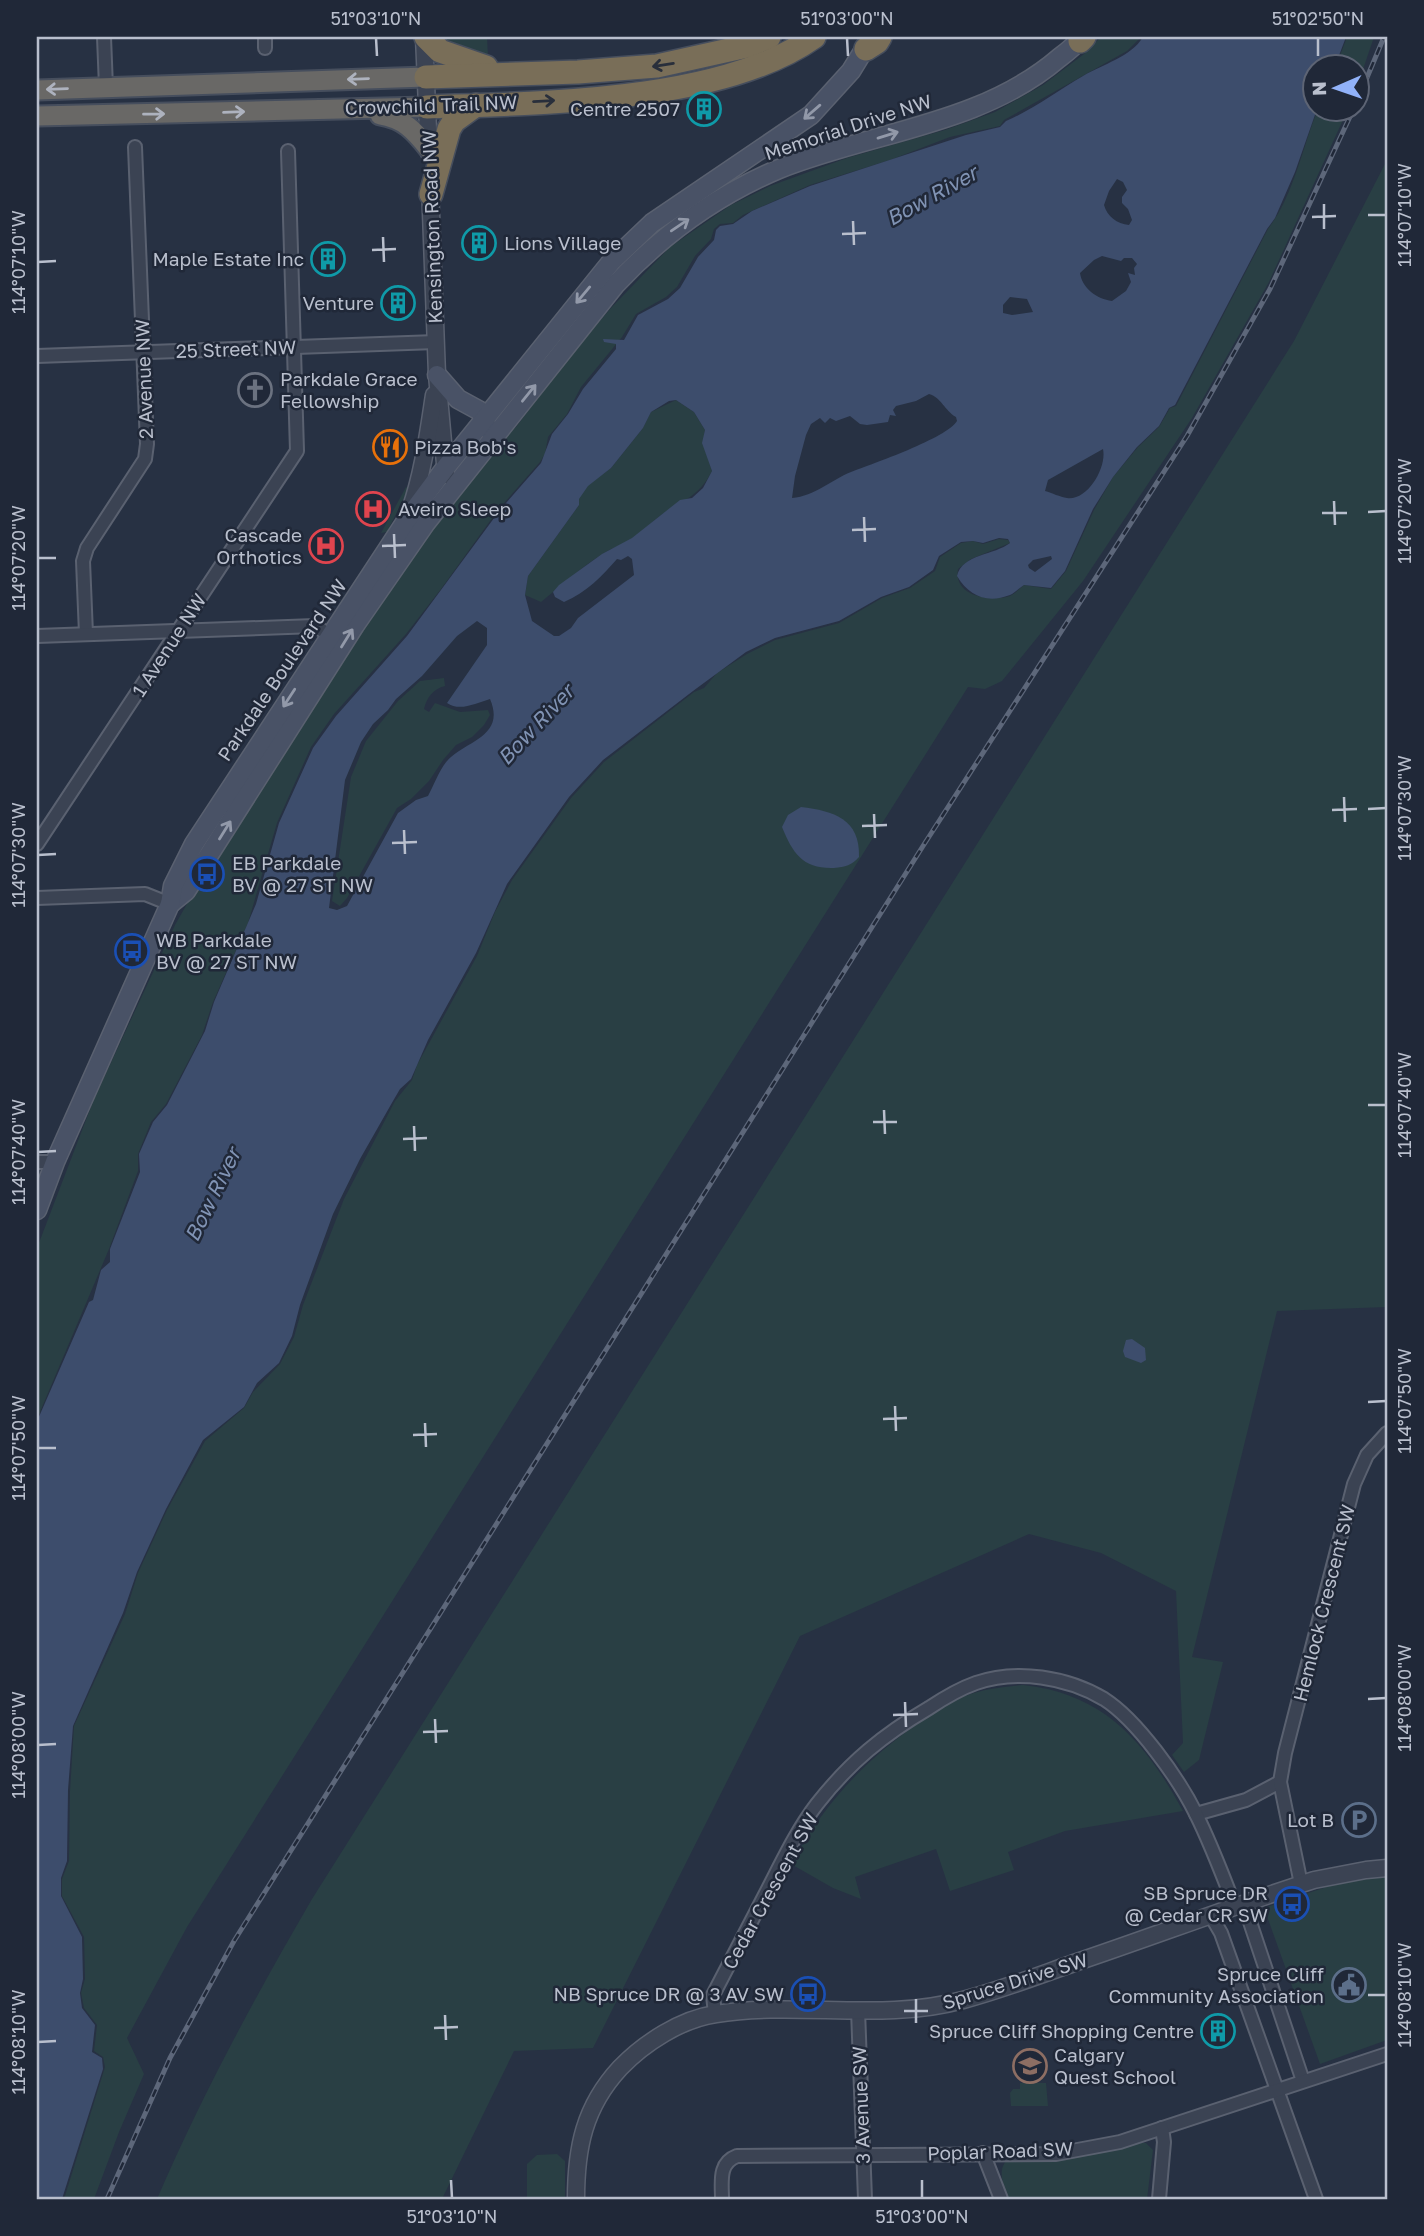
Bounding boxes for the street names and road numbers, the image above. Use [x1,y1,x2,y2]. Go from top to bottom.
street label: Memorial Drive NW [761,89,934,164]
street label: Crowchild Trail NW [344,90,518,119]
street label: Kensington Road NW [417,130,446,324]
street label: 2 Avenue NW [130,319,157,440]
street label: 25 Street NW [175,335,297,362]
street label: Parkdale Boulevard NW [212,575,351,765]
street label: 1 Avenue NW [127,589,210,701]
street label: Hemlock Crescent SW [1288,1502,1359,1704]
street label: Cedar Crescent SW [717,1809,822,1973]
street label: Spruce Drive SW [939,1947,1090,2014]
street label: 3 Avenue SW [847,2046,874,2164]
street label: Poplar Road SW [927,2136,1073,2165]

